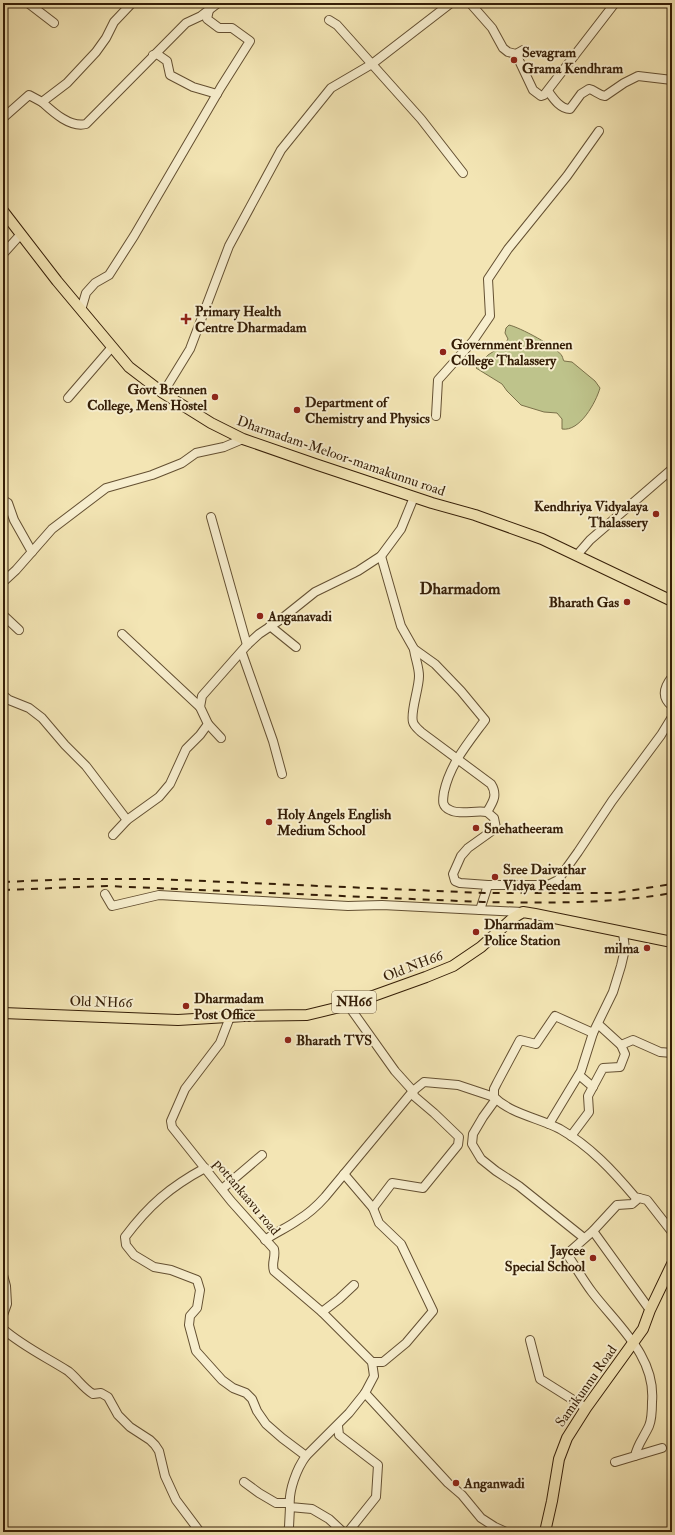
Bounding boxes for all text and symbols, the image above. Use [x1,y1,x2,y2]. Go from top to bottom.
place label: Sevagram Grama Kendhram [522,44,623,77]
marker: Sevagram Grama Kendhram [509,55,519,65]
place label: Primary Health Centre Dharmadam [195,303,307,336]
marker: Primary Health Centre Dharmadam [180,313,192,325]
place label: Government Brennen College Thalassery [451,336,573,370]
marker: Government Brennen College Thalassery [438,347,448,357]
place label: Govt Brennen College, Mens Hostel [87,381,208,415]
marker: Govt Brennen College, Mens Hostel [210,392,220,402]
place label: Department of Chemistry and Physics [305,394,430,428]
marker: Department of Chemistry and Physics [292,405,302,415]
street label: Dharmadam-Meloor-mamakunnu road [235,412,447,500]
place label: Kendhriya Vidyalaya Thalassery [534,498,649,532]
marker: Kendhriya Vidyalaya Thalassery [651,509,661,519]
district label: Dharmadom [420,579,501,599]
place label: Bharath Gas [549,594,619,611]
marker: Bharath Gas [622,597,632,607]
place label: Anganavadi [267,608,332,626]
marker: Anganavadi [255,611,265,621]
place label: Holy Angels English Medium School [276,806,392,839]
marker: Holy Angels English Medium School [264,817,274,827]
place label: Snehatheeram [484,820,564,837]
marker: Snehatheeram [471,823,481,833]
place label: Sree Daivathar Vidya Peedam [502,861,587,895]
marker: Sree Daivathar Vidya Peedam [490,872,500,882]
place label: Dharmadam Police Station [484,916,561,949]
marker: Dharmadam Police Station [471,927,481,937]
place label: milma [604,940,640,957]
marker: milma [642,943,652,953]
street label: Old NH66 [381,946,446,985]
place label: Dharmadam Post Office [194,990,264,1023]
road number: NH66 [332,991,376,1013]
street label: Old NH66 [69,992,134,1012]
marker: Dharmadam Post Office [181,1001,191,1011]
place label: Bharath TVS [296,1032,372,1049]
marker: Bharath TVS [283,1035,293,1045]
street label: pottankaavu road [209,1155,284,1239]
place label: Jaycee Special School [505,1242,585,1276]
marker: Jaycee Special School [588,1253,598,1263]
street label: Samikunnu Road [552,1342,620,1430]
place label: Anganwadi [463,1475,525,1493]
marker: Anganwadi [451,1478,461,1488]

